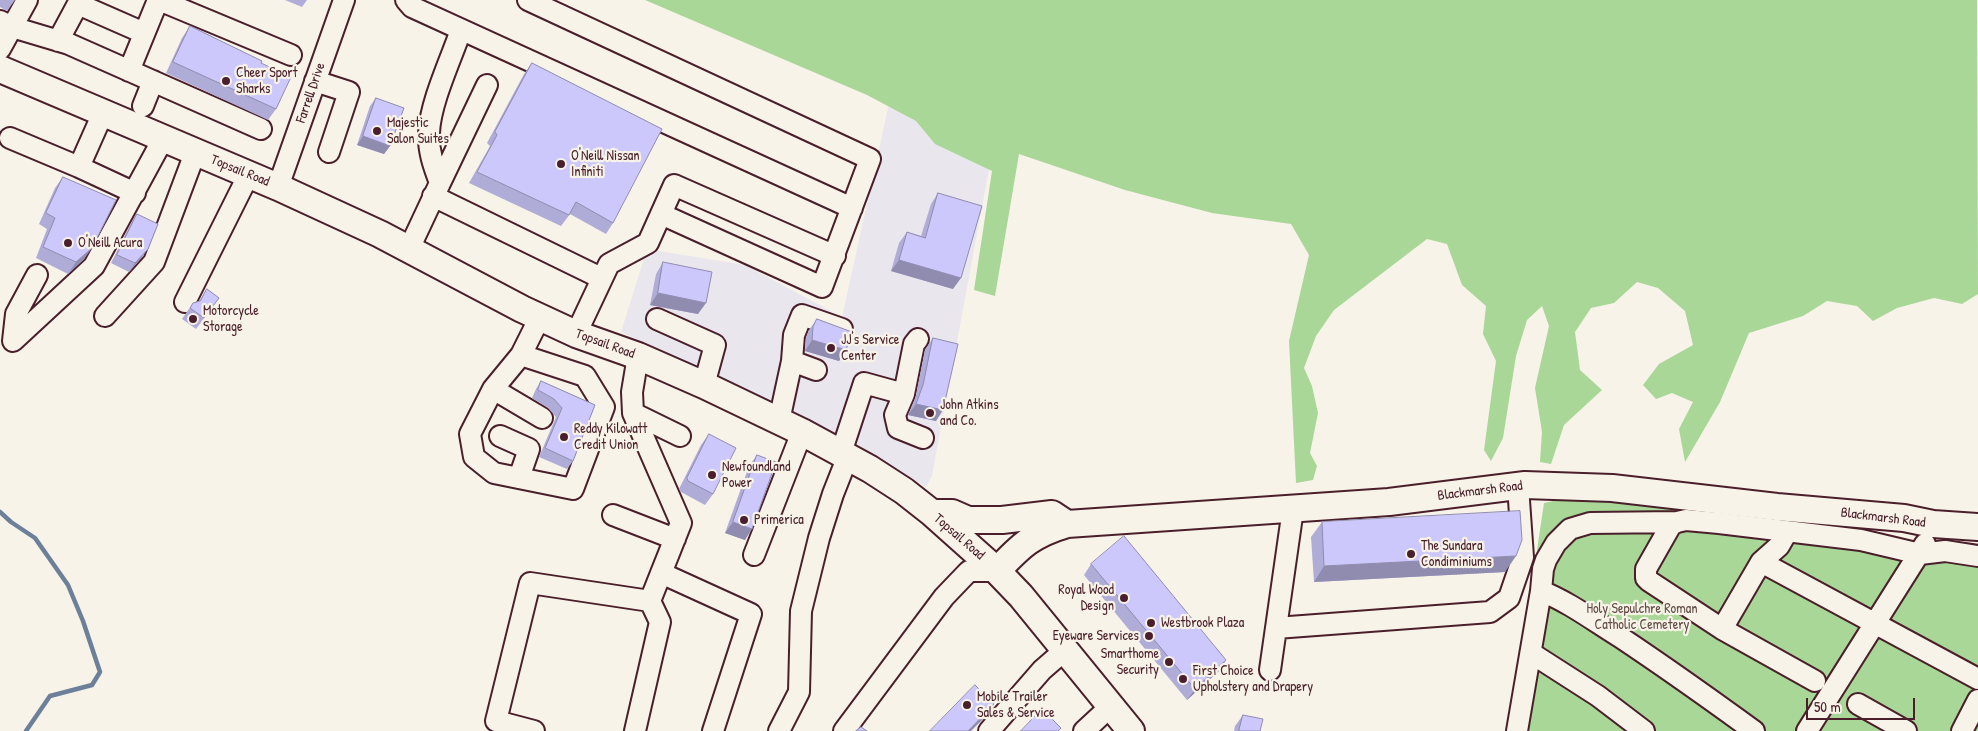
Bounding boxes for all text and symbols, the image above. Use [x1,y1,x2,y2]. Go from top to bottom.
street label: Farrell Drive [293,61,329,125]
place label: Cheer Sport Sharks [236,65,298,98]
marker: Cheer Sport Sharks [220,75,232,87]
place label: Majestic Salon Suites [387,115,449,148]
marker: Majestic Salon Suites [371,125,383,137]
place label: O'Neill Nissan Infiniti [571,148,640,180]
street label: Topsail Road [208,152,272,190]
marker: O'Neill Nissan Infiniti [555,158,567,170]
place label: O'Neill Acura [78,235,142,251]
marker: O'Neill Acura [62,237,74,249]
place label: Motorcycle Storage [203,303,259,336]
marker: Motorcycle Storage [187,313,199,325]
street label: Topsail Road [573,325,637,363]
place label: JJ's Service Center [841,332,899,364]
marker: JJ's Service Center [825,342,837,354]
place label: John Atkins and Co. [940,397,999,430]
marker: John Atkins and Co. [924,407,936,419]
place label: Reddy Kilowatt Credit Union [574,421,647,454]
marker: Reddy Kilowatt Credit Union [558,431,570,443]
place label: Newfoundland Power [722,459,791,492]
marker: Newfoundland Power [706,469,718,481]
street label: Blackmarsh Road [1437,477,1523,505]
street label: Blackmarsh Road [1840,504,1926,532]
street label: Topsail Road [930,510,988,564]
place label: Primerica [754,512,804,528]
marker: Primerica [738,514,750,526]
place label: The Sundara Condiminiums [1421,538,1492,570]
marker: The Sundara Condiminiums [1405,548,1417,560]
place label: Royal Wood Design [1058,582,1114,614]
marker: Royal Wood Design [1118,592,1130,604]
park label: Holy Sepulchre Roman Catholic Cemetery [1586,601,1698,634]
place label: Westbrook Plaza [1161,615,1244,631]
marker: Westbrook Plaza [1145,617,1157,629]
place label: Eyeware Services [1053,628,1139,644]
marker: Eyeware Services [1143,630,1155,642]
place label: Smarthome Security [1101,646,1159,679]
marker: Smarthome Security [1163,656,1175,668]
place label: First Choice Upholstery and Drapery [1193,663,1313,696]
marker: First Choice Upholstery and Drapery [1177,673,1189,685]
scale bar [1808,688,1917,720]
place label: Mobile Trailer Sales & Service [977,689,1055,722]
text: 50 m [1814,696,1841,717]
marker: Mobile Trailer Sales & Service [961,699,973,711]

